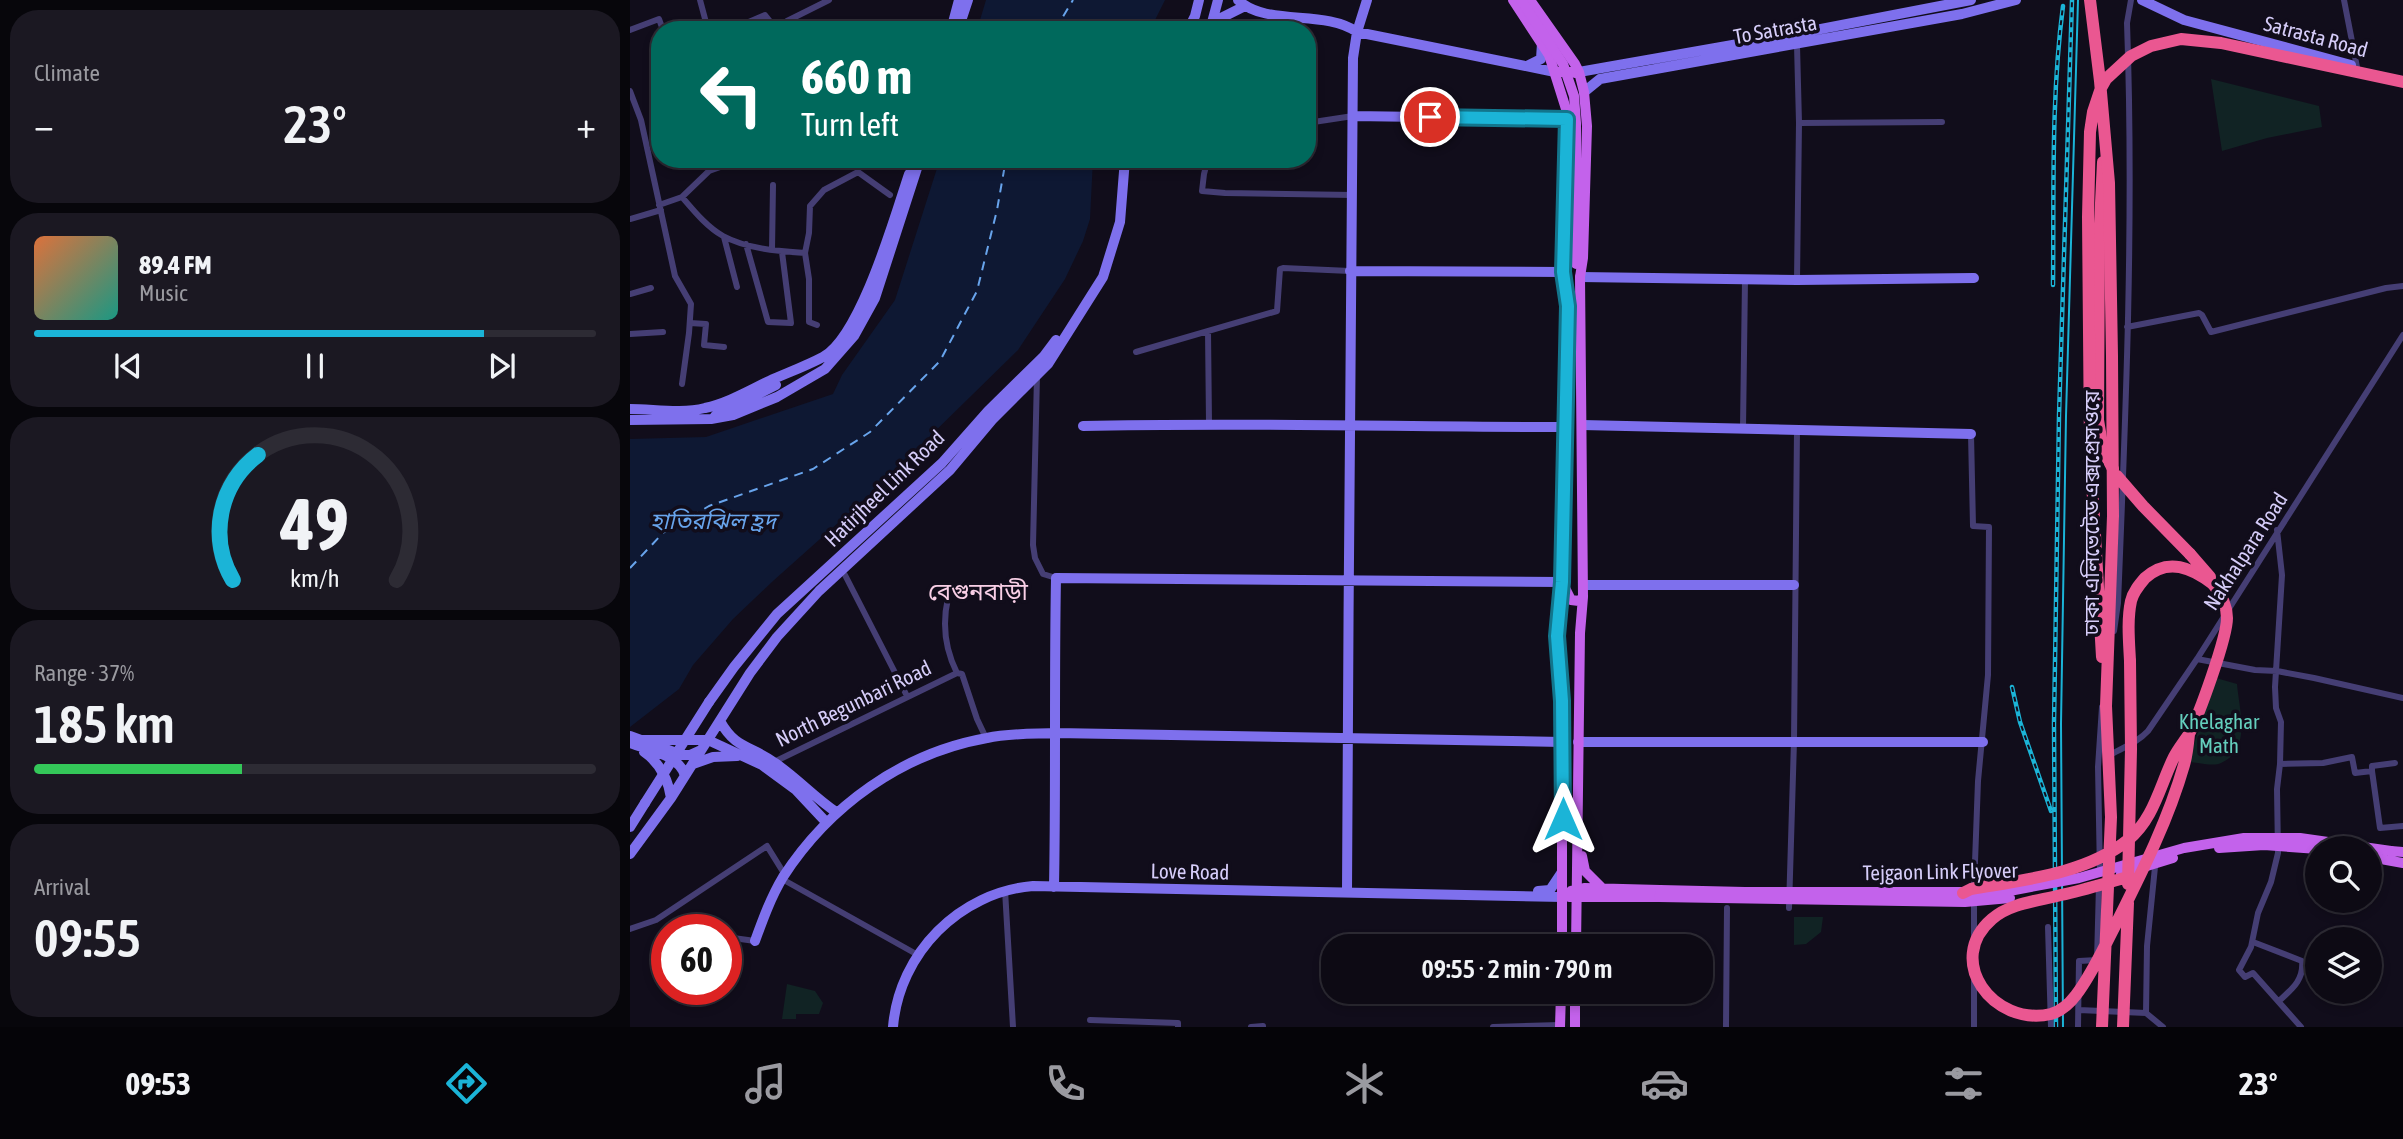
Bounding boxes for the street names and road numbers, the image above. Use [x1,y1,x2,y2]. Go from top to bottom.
street label: To Satrasta [1732,10,1818,48]
street label: Satrasta Road [2262,11,2370,61]
street label: ঢাকা এলিভেটেড এক্সপ্রেসওয়ে [2079,390,2103,637]
street label: Hatirjheel Link Road [819,425,949,551]
street label: Nakhalpara Road [2198,488,2292,614]
street label: North Begunbari Road [771,655,935,751]
street label: Love Road [1150,858,1230,884]
street label: Tejgaon Link Flyover [1862,858,2018,884]

